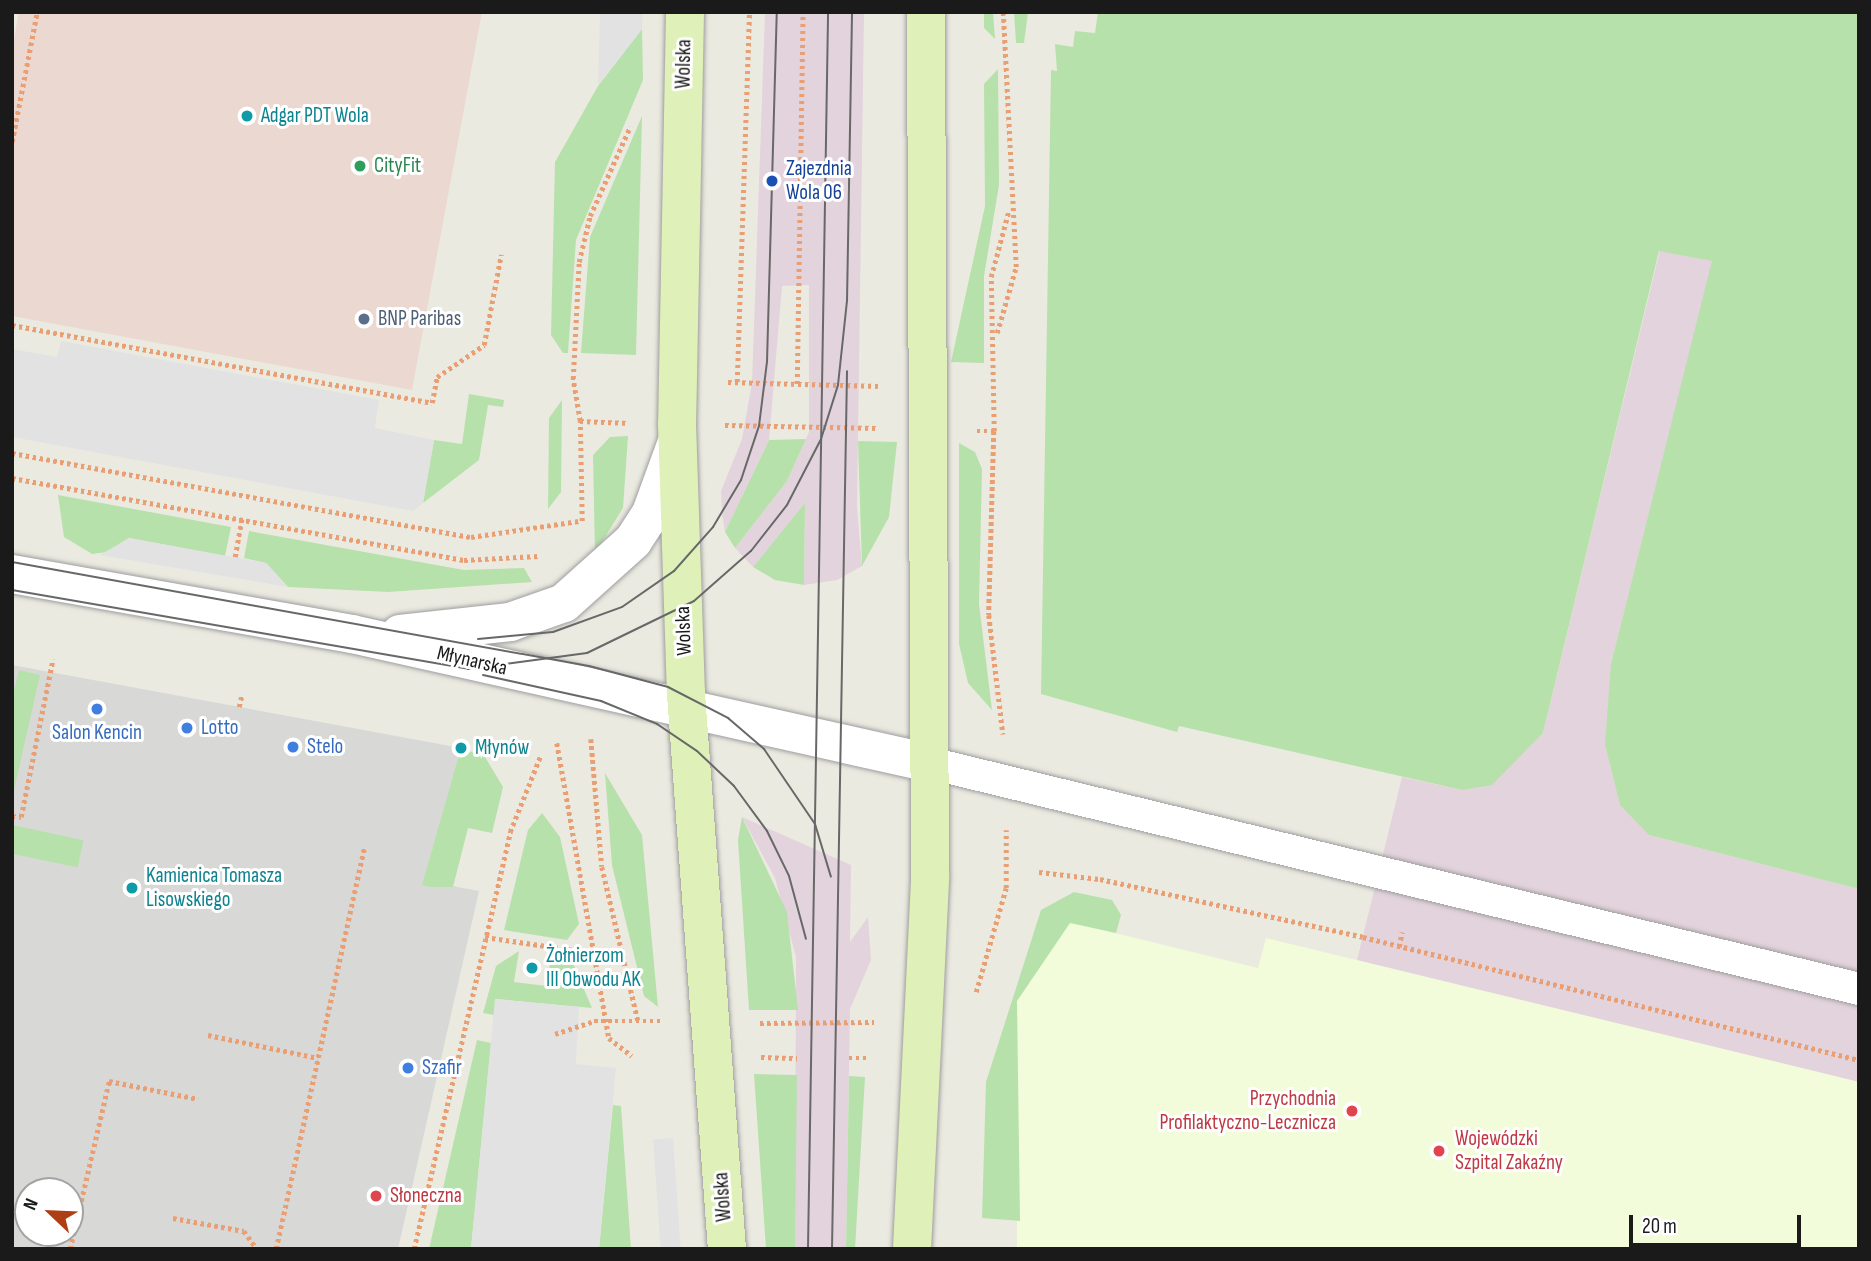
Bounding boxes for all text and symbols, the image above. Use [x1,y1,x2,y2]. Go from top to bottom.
street label: Wolska [671,39,697,89]
place label: Adgar PDT Wola [261,103,369,129]
marker: Adgar PDT Wola [239,108,255,124]
place label: CityFit [374,153,421,179]
place label: Zajezdnia Wola 06 [786,156,852,206]
marker: CityFit [352,158,368,174]
marker: Zajezdnia Wola 06 [764,173,780,189]
place label: BNP Paribas [378,306,461,332]
marker: BNP Paribas [356,311,372,327]
street label: Wolska [671,606,697,656]
street label: Młynarska [434,641,510,681]
marker: Salon Kencin [89,701,105,717]
place label: Lotto [201,715,239,741]
place label: Salon Kencin [52,720,142,746]
marker: Lotto [179,720,195,736]
place label: Stelo [307,734,343,760]
place label: Młynów [475,735,529,761]
marker: Stelo [285,739,301,755]
marker: Młynów [453,740,469,756]
place label: Kamienica Tomasza Lisowskiego [146,863,282,913]
marker: Kamienica Tomasza Lisowskiego [124,880,140,896]
place label: Żołnierzom III Obwodu AK [546,943,641,993]
marker: Żołnierzom III Obwodu AK [524,960,540,976]
place label: Szafir [422,1055,462,1081]
marker: Szafir [400,1060,416,1076]
place label: Przychodnia Profilaktyczno-Lecznicza [1159,1086,1336,1136]
marker: Przychodnia Profilaktyczno-Lecznicza [1342,1101,1362,1121]
place label: Wojewódzki Szpital Zakaźny [1455,1126,1563,1176]
marker: Wojewódzki Szpital Zakaźny [1429,1141,1449,1161]
street label: Wolska [709,1171,737,1223]
north arrow [14,1177,84,1247]
place label: Słoneczna [390,1183,462,1209]
marker: Słoneczna [368,1188,384,1204]
text: N [18,1195,44,1214]
scale bar [1633,1202,1804,1246]
text: 20 m [1642,1214,1677,1239]

